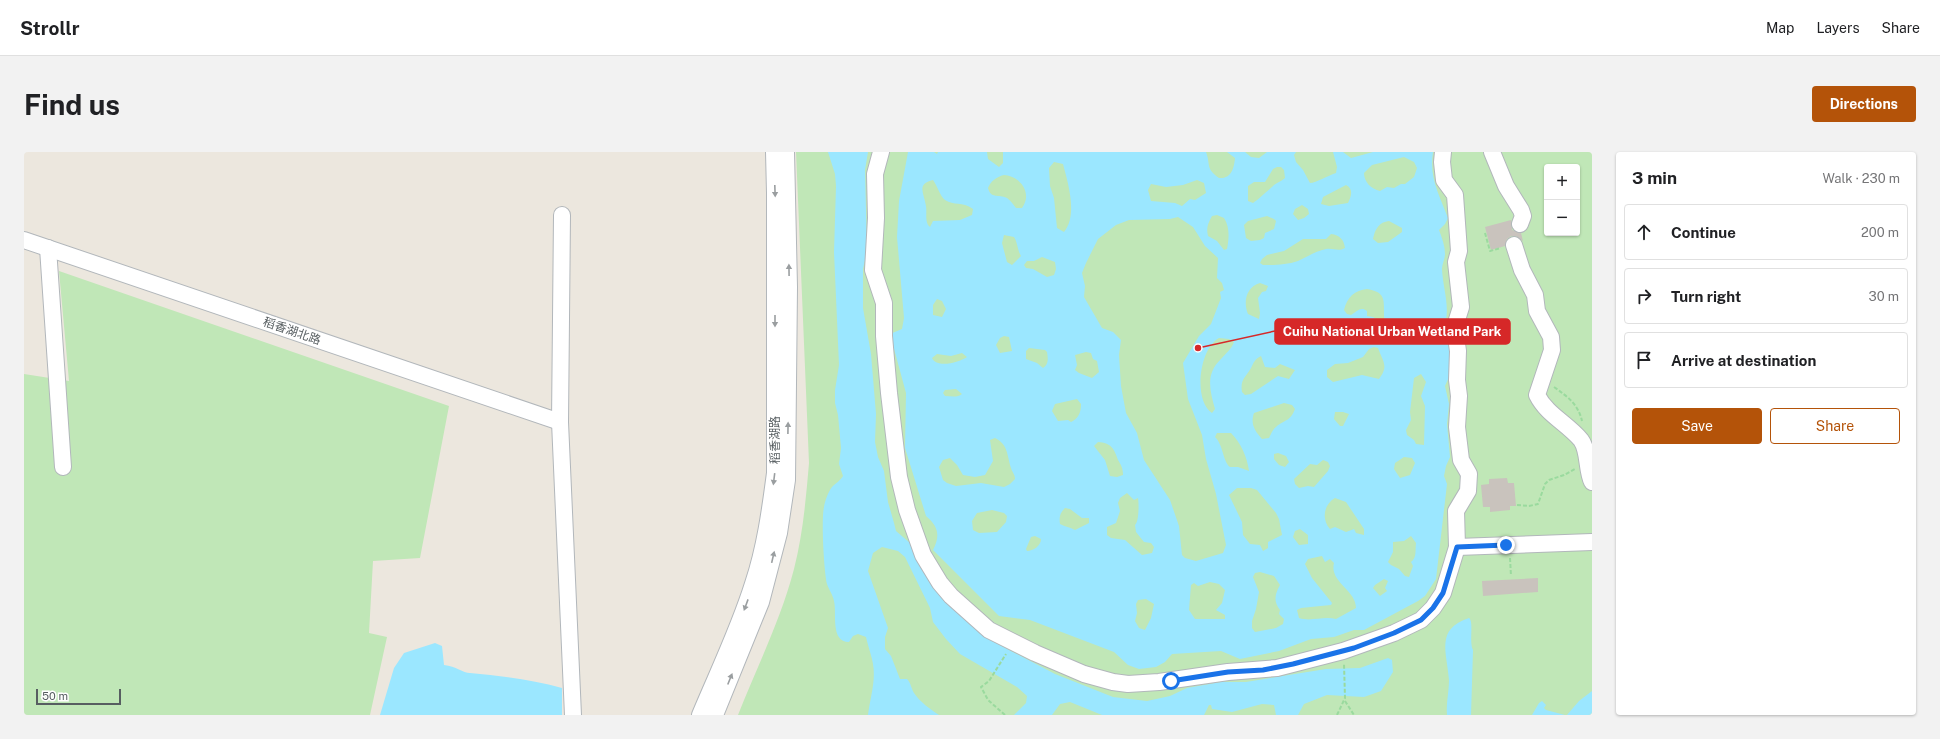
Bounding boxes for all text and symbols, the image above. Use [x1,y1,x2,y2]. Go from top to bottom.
text: Strollr [20,17,79,39]
text: Map [1766,20,1794,36]
text: Layers [1816,20,1860,36]
text: Share [1882,20,1920,36]
button: Directions [1812,86,1916,122]
text: Find us [24,88,120,121]
map controls [1544,164,1580,236]
button: + [1544,164,1580,200]
text: 3 min [1632,168,1677,188]
text: Walk · 230 m [1822,171,1900,186]
one-way arrow [772,185,778,198]
button: − [1544,200,1580,236]
icon: ahead [1633,221,1655,243]
text: Continue [1671,224,1736,241]
text: 200 m [1861,225,1899,240]
one-way arrow [786,263,792,276]
icon: right [1633,285,1655,307]
text: Turn right [1671,288,1741,305]
text: 30 m [1869,289,1899,304]
street label: 稻香湖北路 [261,315,323,347]
one-way arrow [772,315,778,328]
callout: Cuihu National Urban Wetland Park [1275,319,1510,344]
text: Cuihu National Urban Wetland Park [1283,324,1502,339]
icon: arrive [1633,349,1655,371]
text: Arrive at destination [1671,352,1816,369]
button: Save [1632,408,1762,444]
button: Share [1770,408,1900,444]
street label: 稻香湖路 [768,416,782,464]
one-way arrow [785,421,791,434]
one-way arrow [771,473,777,485]
route end [1497,536,1515,554]
one-way arrow [771,551,777,563]
one-way arrow [743,600,749,612]
route start [1162,672,1180,690]
one-way arrow [727,673,733,684]
scale bar [36,687,121,706]
text: 50 m [42,690,68,702]

